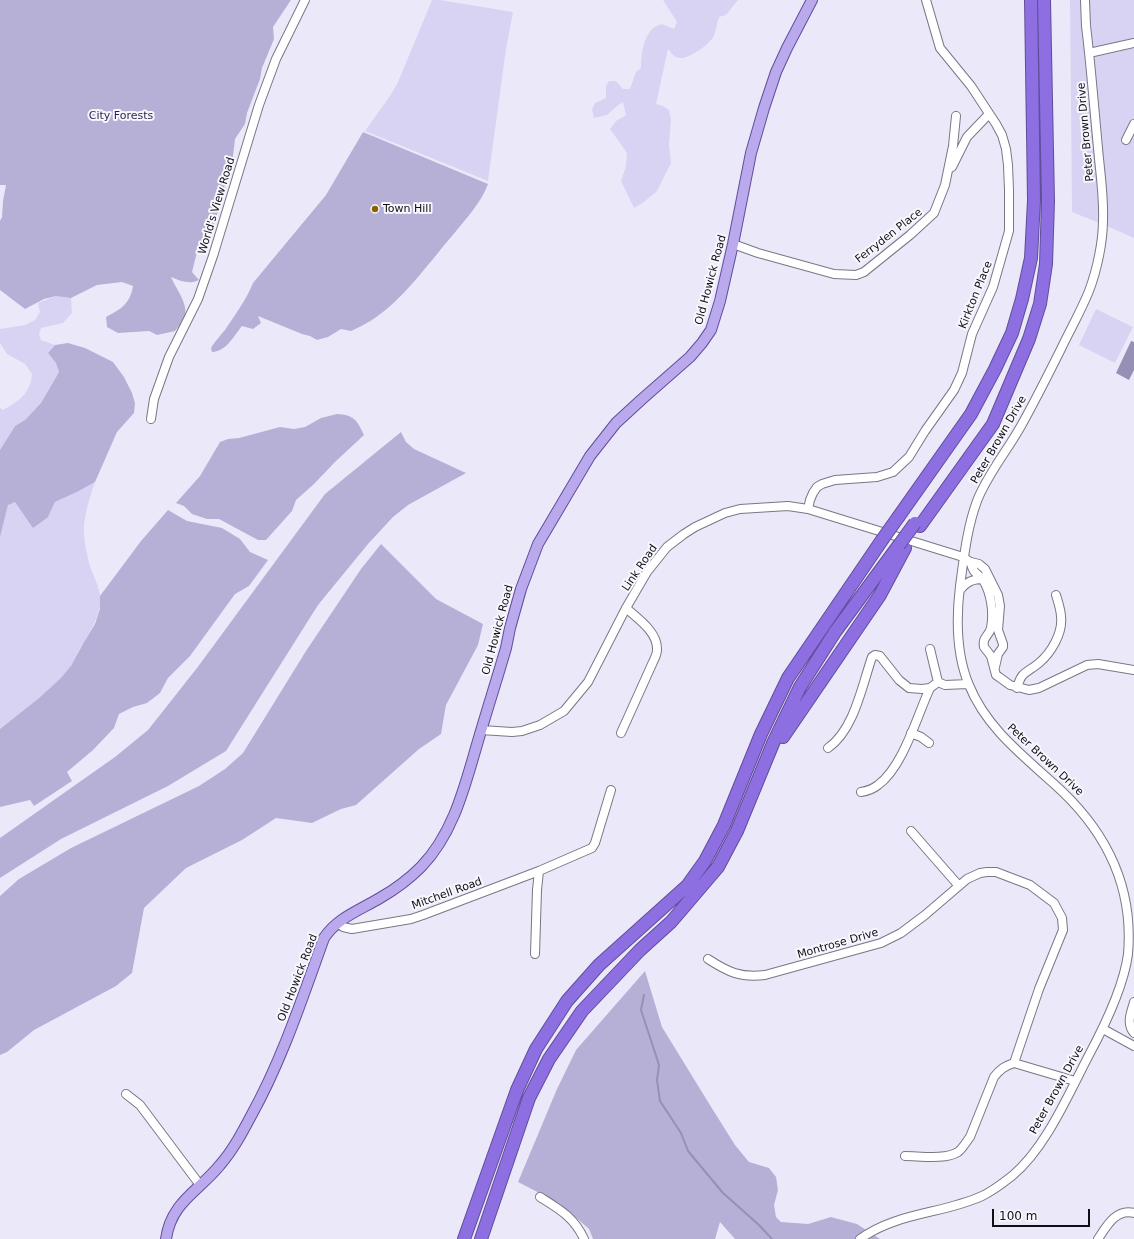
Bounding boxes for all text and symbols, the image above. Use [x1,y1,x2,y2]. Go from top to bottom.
street label: Peter Brown Drive [1075,82,1097,182]
park label: City Forests [89,109,153,123]
street label: World's View Road [196,156,238,256]
place label: Town Hill [383,202,431,216]
marker: Town Hill [370,204,380,214]
street label: Ferryden Place [853,206,925,266]
street label: Old Howick Road [693,233,729,327]
street label: Kirkton Place [956,259,996,331]
street label: Peter Brown Drive [968,394,1030,486]
street label: Link Road [620,542,660,594]
street label: Old Howick Road [480,583,516,677]
street label: Peter Brown Drive [1004,721,1086,799]
street label: Mitchell Road [410,875,484,913]
street label: Montrose Drive [796,926,880,962]
street label: Old Howick Road [275,932,321,1024]
street label: Peter Brown Drive [1027,1043,1087,1137]
scale bar [994,1201,1092,1227]
text: 100 m [999,1209,1037,1223]

